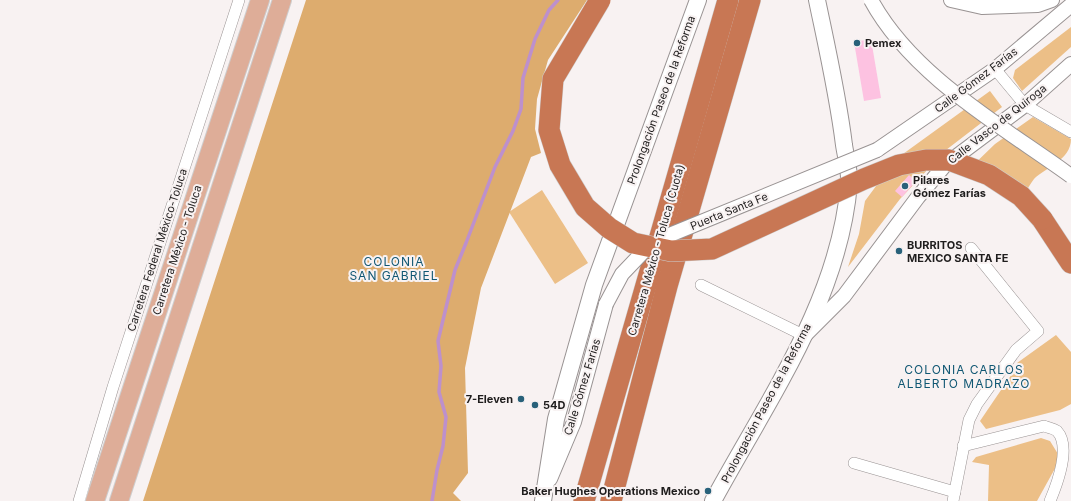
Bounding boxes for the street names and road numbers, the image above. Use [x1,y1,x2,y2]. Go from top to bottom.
street label: Prolongación Paseo de la Reforma [624,14,698,186]
street label: Calle Gómez Farías [932,44,1020,116]
street label: Calle Vasco de Quiroga [945,81,1049,167]
street label: Carretera México - Toluca (Cuota) [625,163,687,337]
street label: Carretera Federal México-Toluca [124,167,190,333]
street label: Carretera México - Toluca [149,183,205,317]
street label: Puerta Santa Fe [688,189,770,233]
street label: Prolongación Paseo de la Reforma [718,321,814,485]
street label: Calle Gómez Farías [561,337,603,437]

